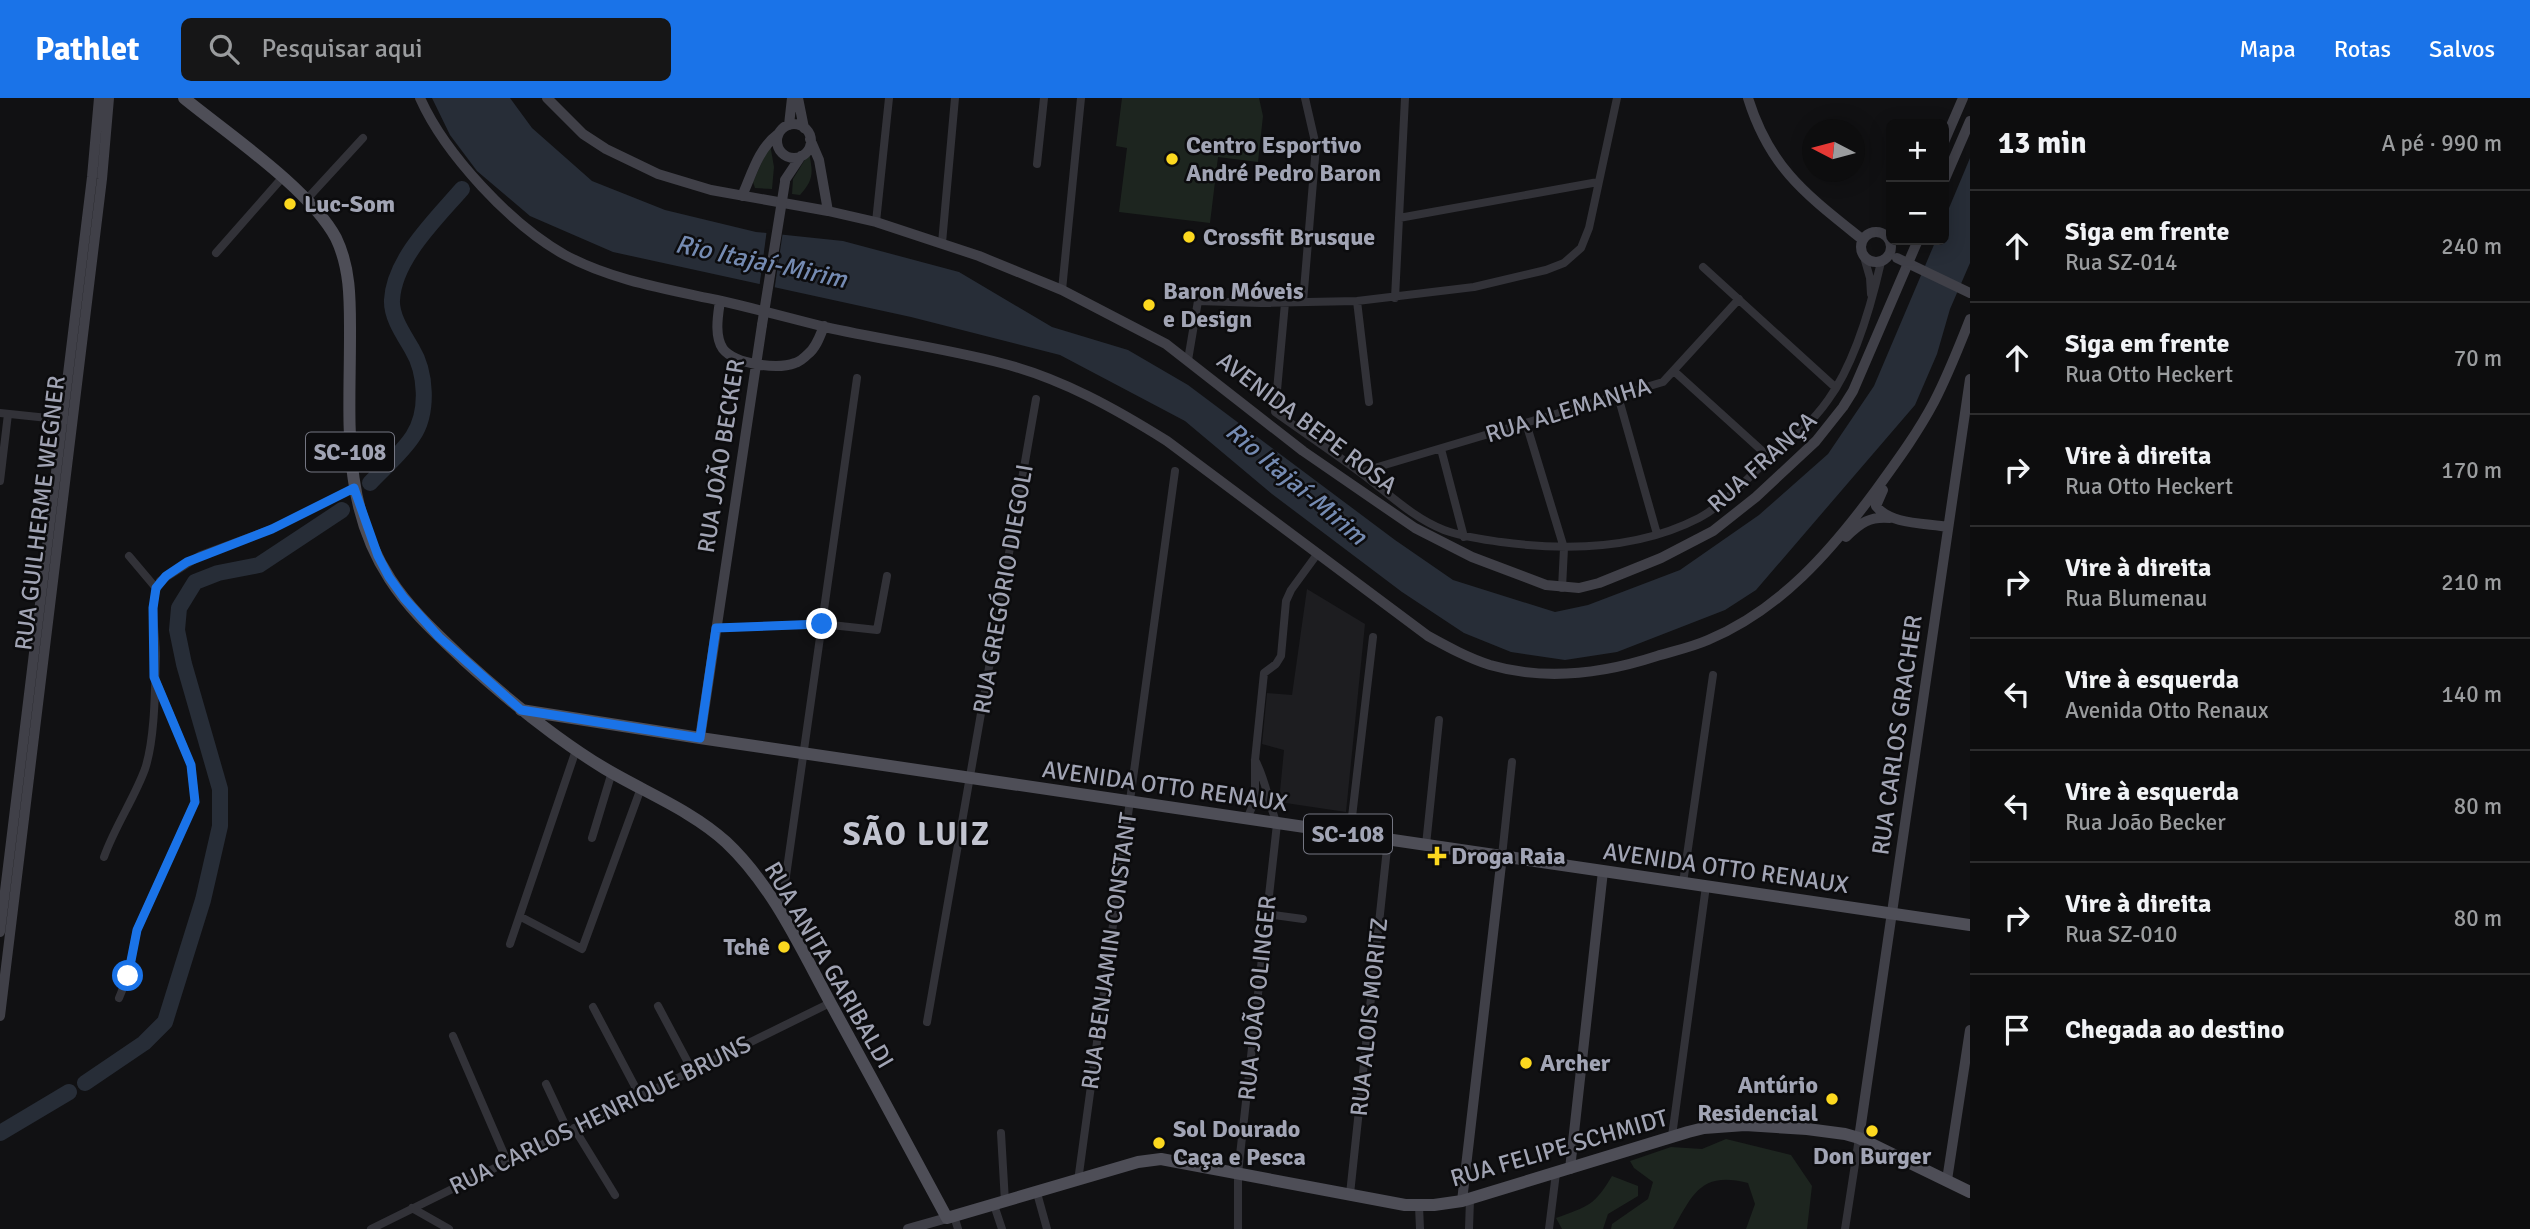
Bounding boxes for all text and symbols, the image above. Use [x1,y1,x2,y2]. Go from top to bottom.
search box [181,18,671,81]
text: Pathlet [35,29,139,70]
icon: search [205,30,243,68]
text: Pesquisar aqui [261,33,423,65]
text: Mapa [2239,34,2296,64]
text: Rotas [2334,34,2391,64]
text: Salvos [2429,34,2495,64]
north arrow [1802,119,1865,182]
map controls [1886,119,1949,245]
button: + [1886,119,1949,182]
text: 13 min [1998,125,2087,162]
text: A pé · 990 m [2381,129,2502,158]
place label: Centro Esportivo André Pedro Baron [1186,130,1381,188]
marker: Centro Esportivo André Pedro Baron [1164,151,1180,167]
button: − [1886,182,1949,245]
place label: Luc-Som [304,189,395,219]
marker: Luc-Som [282,196,298,212]
text: Siga em frente [2065,216,2229,248]
place label: Crossfit Brusque [1203,222,1375,252]
icon: ahead [1998,227,2036,265]
water label: Rio Itajaí-Mirim [672,228,851,296]
marker: Crossfit Brusque [1181,229,1197,245]
text: 240 m [2441,232,2502,261]
text: Rua SZ-014 [2065,248,2178,277]
place label: Baron Móveis e Design [1163,276,1304,334]
marker: Baron Móveis e Design [1141,297,1157,313]
text: Siga em frente [2065,328,2229,360]
icon: ahead [1998,339,2036,377]
text: 70 m [2454,344,2502,373]
street label: AVENIDA BEPE ROSA [1211,345,1403,501]
street label: RUA JOÃO BECKER [691,357,751,555]
text: Rua Otto Heckert [2065,360,2233,389]
street label: RUA ALEMANHA [1482,371,1655,449]
street label: RUA GUILHERME WEGNER [8,374,72,652]
street label: RUA FRANÇA [1701,405,1823,519]
water label: Rio Itajaí-Mirim [1219,416,1374,553]
road number: SC-108 [306,432,394,472]
text: Vire à direita [2065,440,2211,472]
icon: right [1998,451,2036,489]
text: 170 m [2441,456,2502,485]
street label: RUA GREGÓRIO DIEGOLI [966,462,1040,716]
text: Rua Otto Heckert [2065,472,2233,501]
text: Vire à direita [2065,552,2211,584]
icon: right [1998,563,2036,601]
text: 210 m [2441,568,2502,597]
text: Rua Blumenau [2065,584,2207,613]
route end [806,608,837,639]
street label: RUA CARLOS GRACHER [1865,613,1929,857]
text: Vire à esquerda [2065,664,2239,696]
icon: left [1998,675,2036,713]
text: 140 m [2441,680,2502,709]
text: Avenida Otto Renaux [2065,696,2269,725]
street label: AVENIDA OTTO RENAUX [1040,754,1290,818]
text: Vire à esquerda [2065,776,2239,808]
icon: left [1998,787,2036,825]
text: 80 m [2454,792,2502,821]
text: Rua João Becker [2065,808,2226,837]
street label: RUA BENJAMIN CONSTANT [1075,810,1143,1091]
road number: SC-108 [1304,814,1392,854]
district label: SÃO LUIZ [843,815,991,854]
street label: AVENIDA OTTO RENAUX [1601,836,1851,900]
place label: Droga Raia [1451,841,1566,871]
marker: Droga Raia [1429,848,1445,864]
street label: RUA ANITA GARIBALDI [758,856,900,1074]
text: Vire à direita [2065,888,2211,920]
street label: RUA JOÃO OLINGER [1231,894,1283,1102]
icon: right [1998,899,2036,937]
text: 80 m [2454,904,2502,933]
street label: RUA ALOIS MORITZ [1344,916,1394,1118]
text: Rua SZ-010 [2065,920,2178,949]
place label: Tchê [724,932,770,962]
marker: Tchê [776,939,792,955]
route start [112,960,143,991]
icon: arrive [1998,1011,2036,1049]
text: Chegada ao destino [2065,1014,2284,1046]
street label: RUA CARLOS HENRIQUE BRUNS [444,1029,756,1201]
place label: Archer [1540,1048,1611,1078]
marker: Archer [1518,1055,1534,1071]
place label: Antúrio Residencial [1697,1070,1818,1128]
marker: Antúrio Residencial [1824,1091,1840,1107]
street label: RUA FELIPE SCHMIDT [1447,1103,1671,1193]
place label: Sol Dourado Caça e Pesca [1173,1114,1306,1172]
marker: Don Burger [1864,1123,1880,1139]
marker: Sol Dourado Caça e Pesca [1151,1135,1167,1151]
place label: Don Burger [1813,1141,1932,1171]

